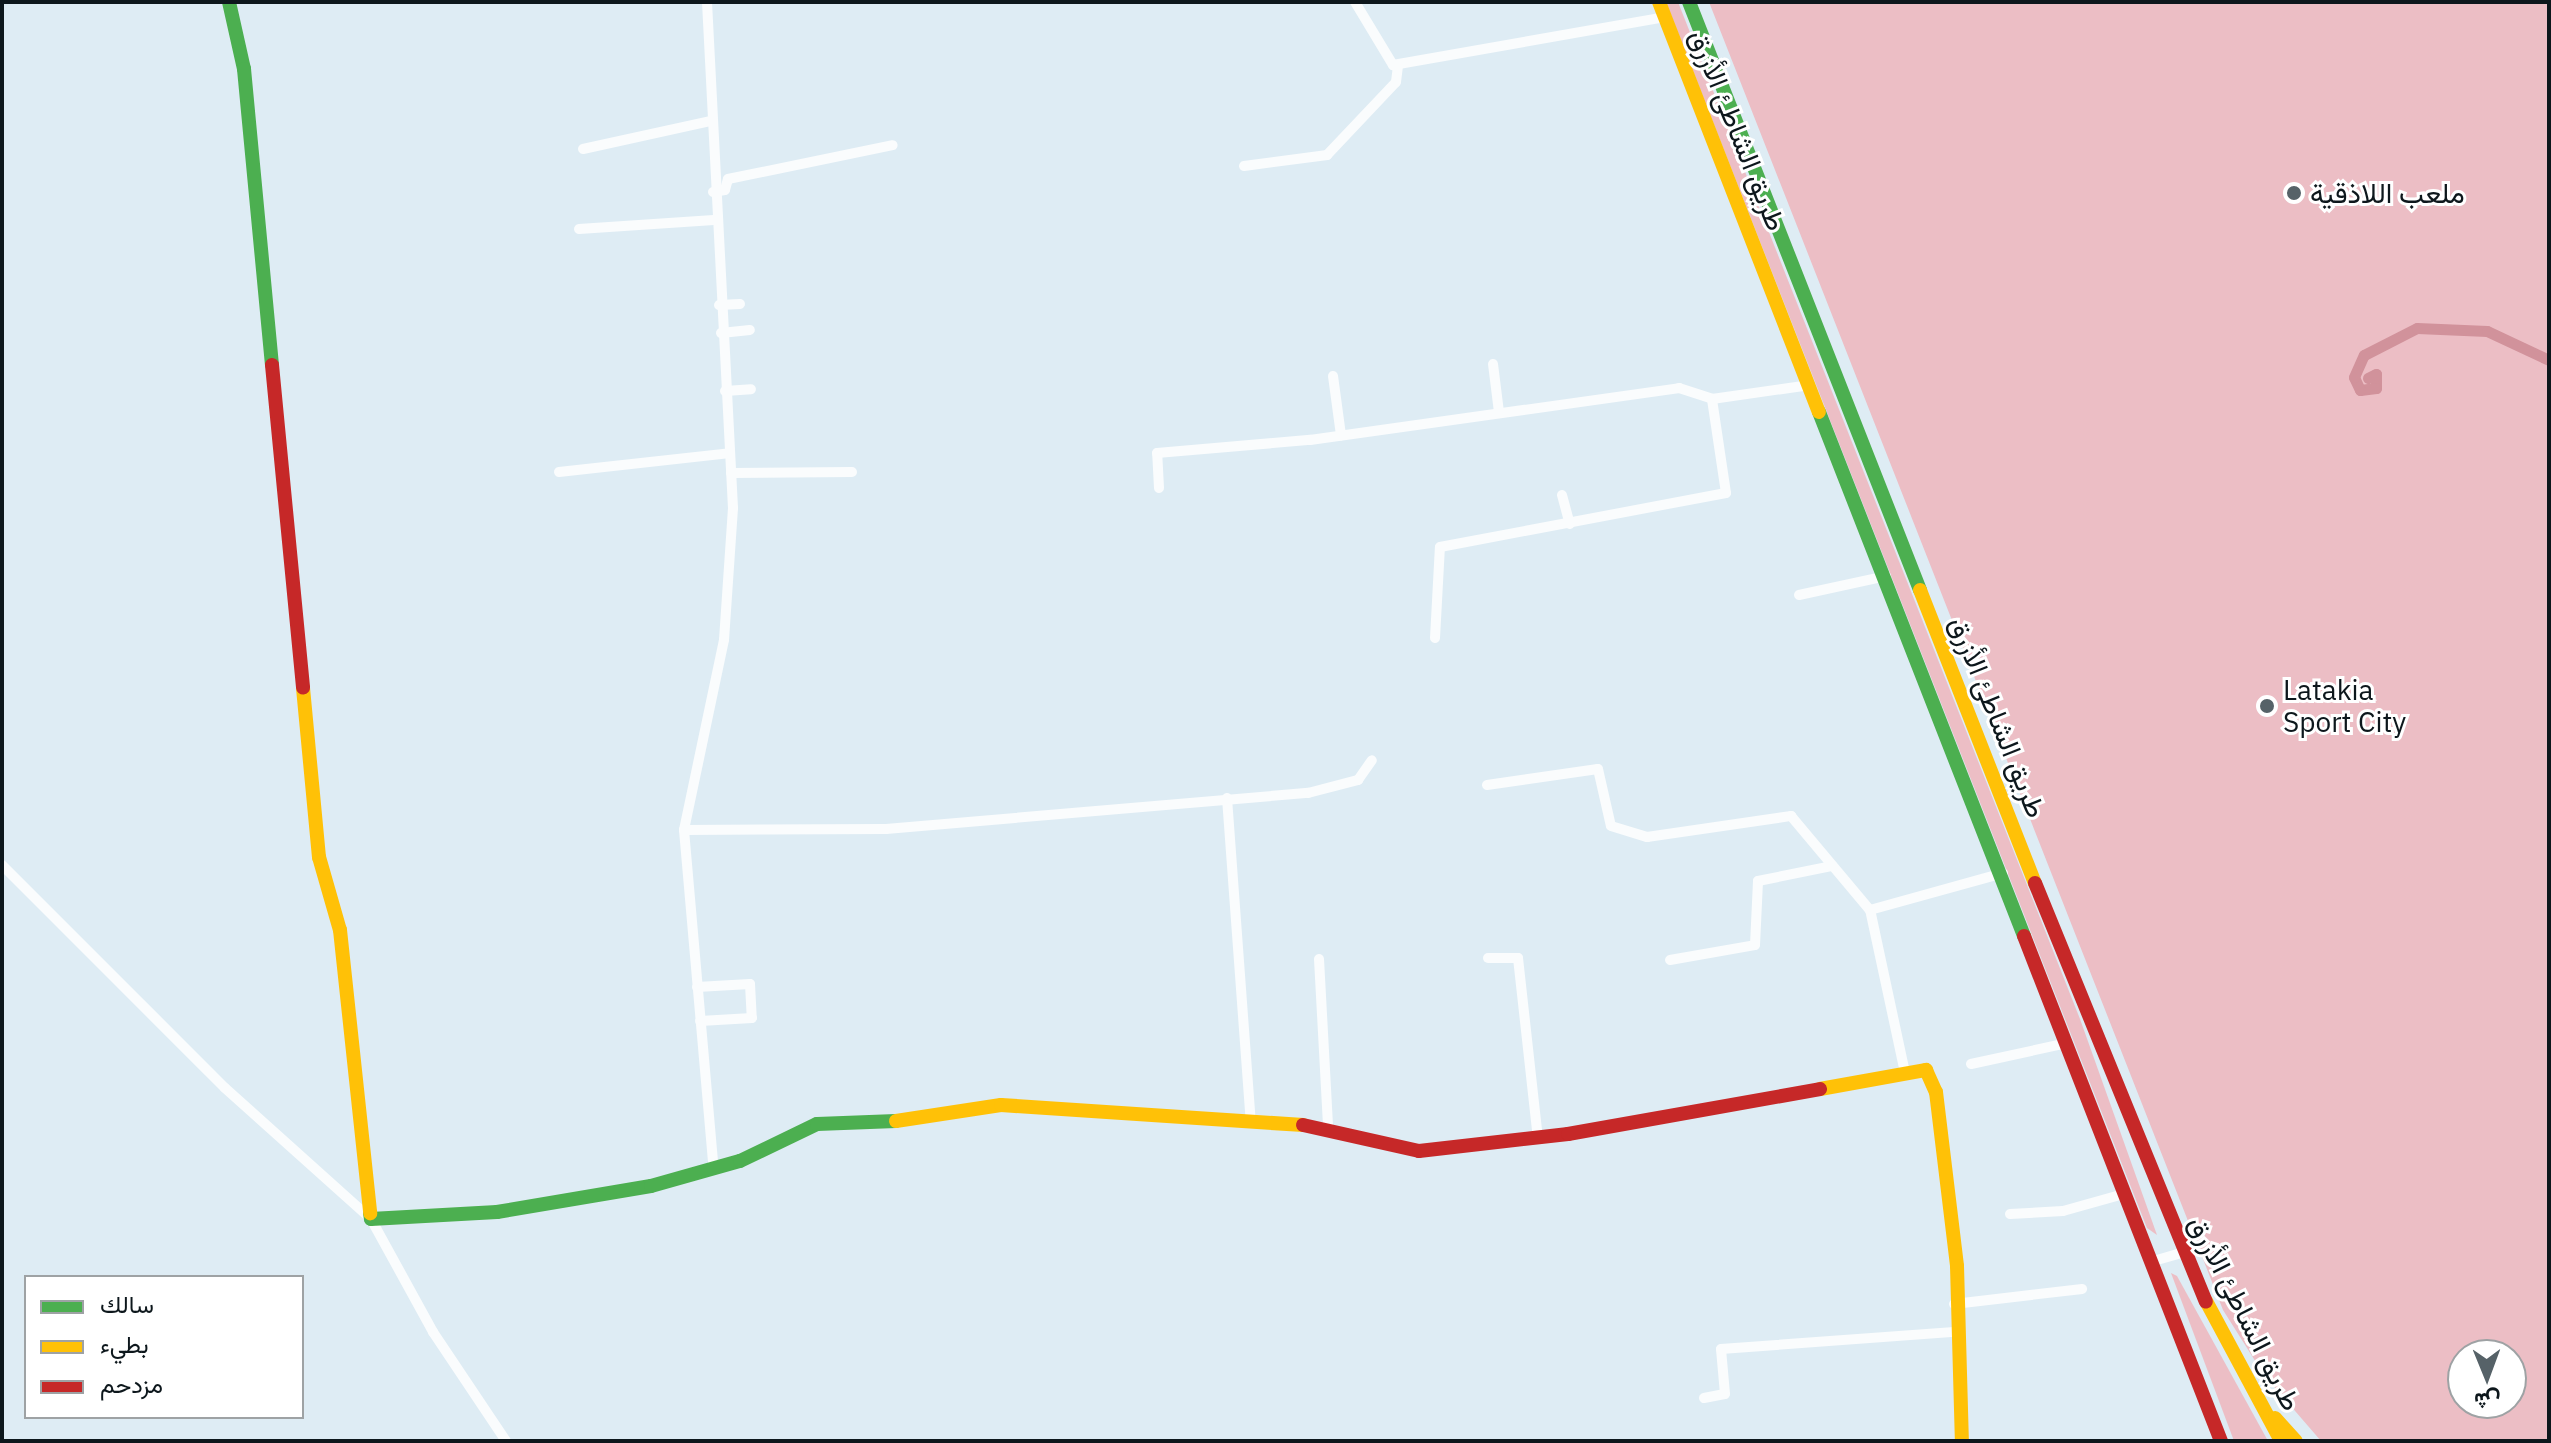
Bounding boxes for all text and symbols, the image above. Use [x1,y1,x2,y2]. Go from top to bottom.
street label: طريق الشاطئ الأزرق [1682,24,1794,236]
place label: ملعب اللاذقية [2310,176,2465,210]
marker: ملعب اللاذقية [2285,184,2303,202]
street label: طريق الشاطئ الأزرق [1942,611,2054,823]
place label: Latakia Sport City [2283,673,2406,739]
marker: Latakia Sport City [2258,697,2276,715]
street label: طريق الشاطئ الأزرق [2181,1210,2309,1416]
legend [24,1275,304,1419]
text: سالك [100,1288,154,1320]
text: بطيء [100,1328,149,1360]
north arrow [2447,1339,2527,1419]
text: مزدحم [100,1368,163,1400]
text: ش [2474,1387,2501,1416]

